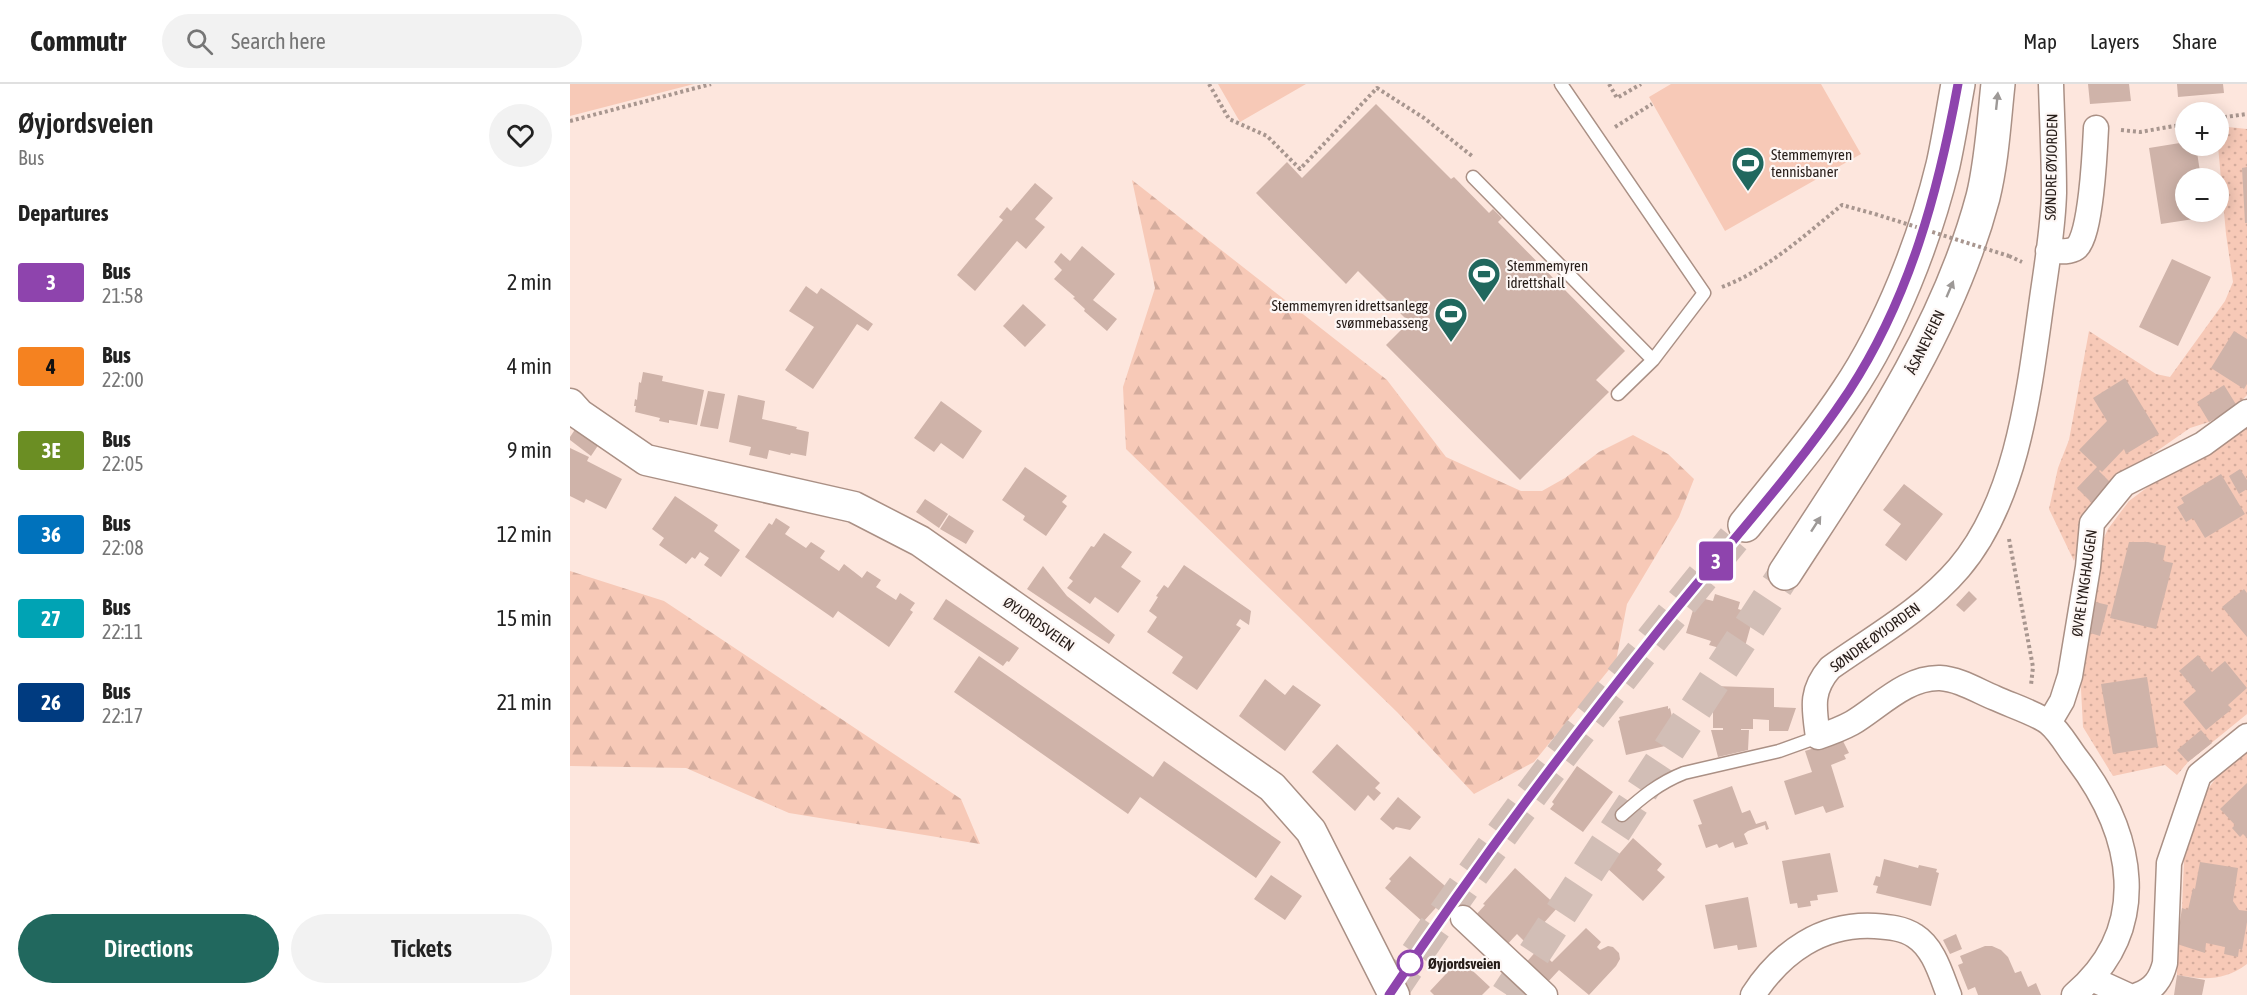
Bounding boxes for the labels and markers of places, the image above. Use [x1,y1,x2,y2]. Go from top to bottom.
sports icon: Stemmemyren tennisbaner [1730,145,1766,192]
place label: Stemmemyren tennisbaner [1771,146,1852,180]
sports icon: Stemmemyren idrettshall [1466,256,1502,303]
place label: Stemmemyren idrettshall [1507,257,1588,291]
sports icon: Stemmemyren idrettsanlegg svømmebasseng [1433,296,1469,343]
place label: Stemmemyren idrettsanlegg svømmebasseng [1272,297,1429,331]
marker: Øyjordsveien [1397,950,1423,976]
place label: Øyjordsveien [1428,955,1501,972]

